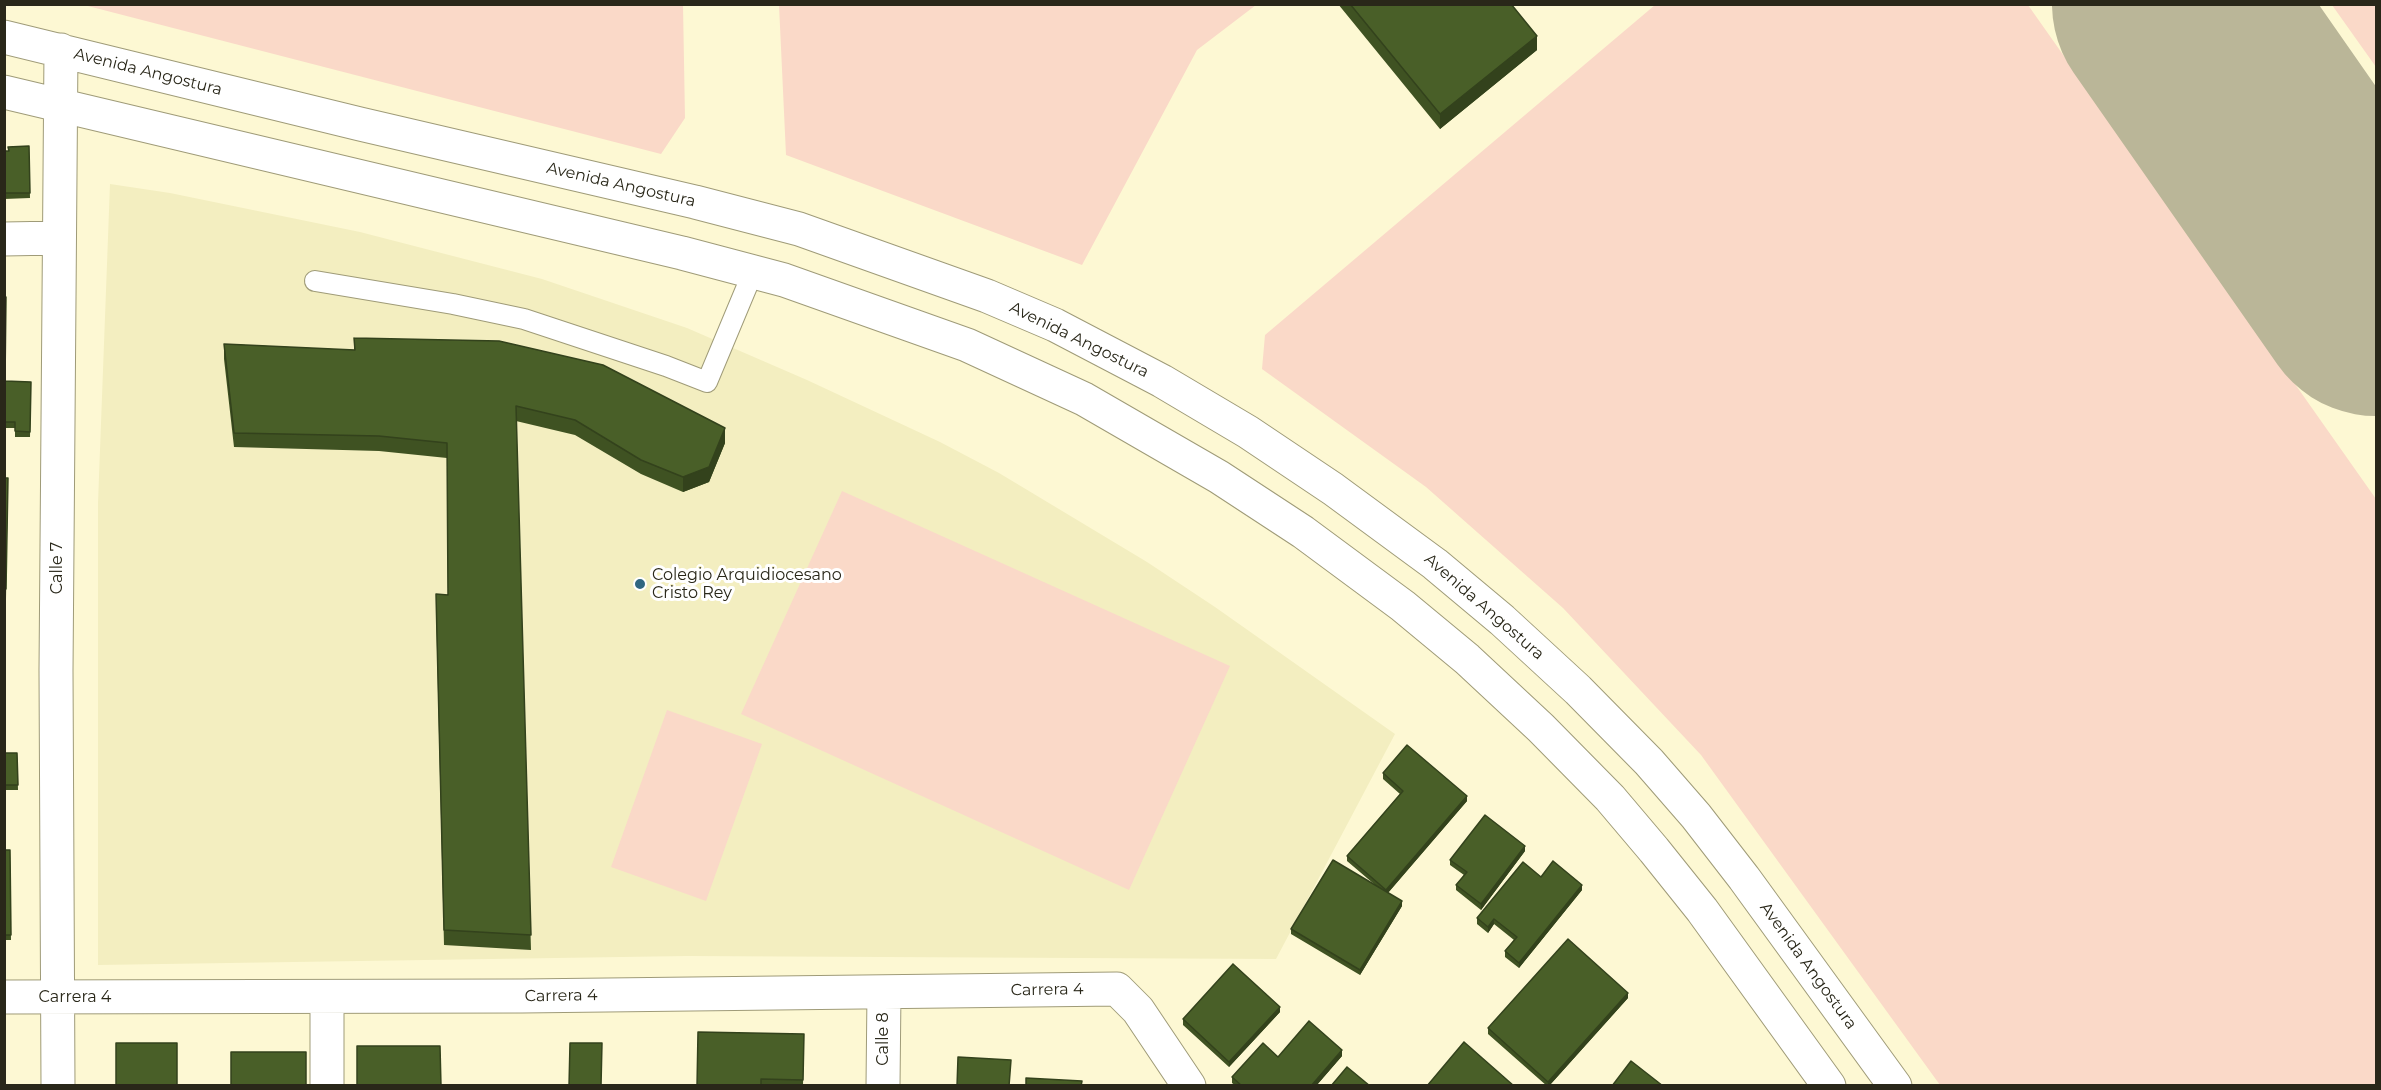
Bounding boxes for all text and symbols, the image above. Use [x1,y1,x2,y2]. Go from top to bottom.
street label: Avenida Angostura [72,44,224,100]
street label: Avenida Angostura [545,159,697,211]
street label: Avenida Angostura [1006,298,1152,382]
street label: Calle 7 [47,542,67,594]
street label: Avenida Angostura [1420,550,1548,664]
place label: Colegio Arquidiocesano Cristo Rey [652,565,842,603]
marker: Colegio Arquidiocesano Cristo Rey [633,577,647,591]
street label: Avenida Angostura [1755,899,1861,1033]
street label: Carrera 4 [1010,980,1084,1000]
street label: Carrera 4 [524,986,598,1006]
street label: Carrera 4 [39,987,111,1007]
street label: Calle 8 [873,1012,893,1066]

